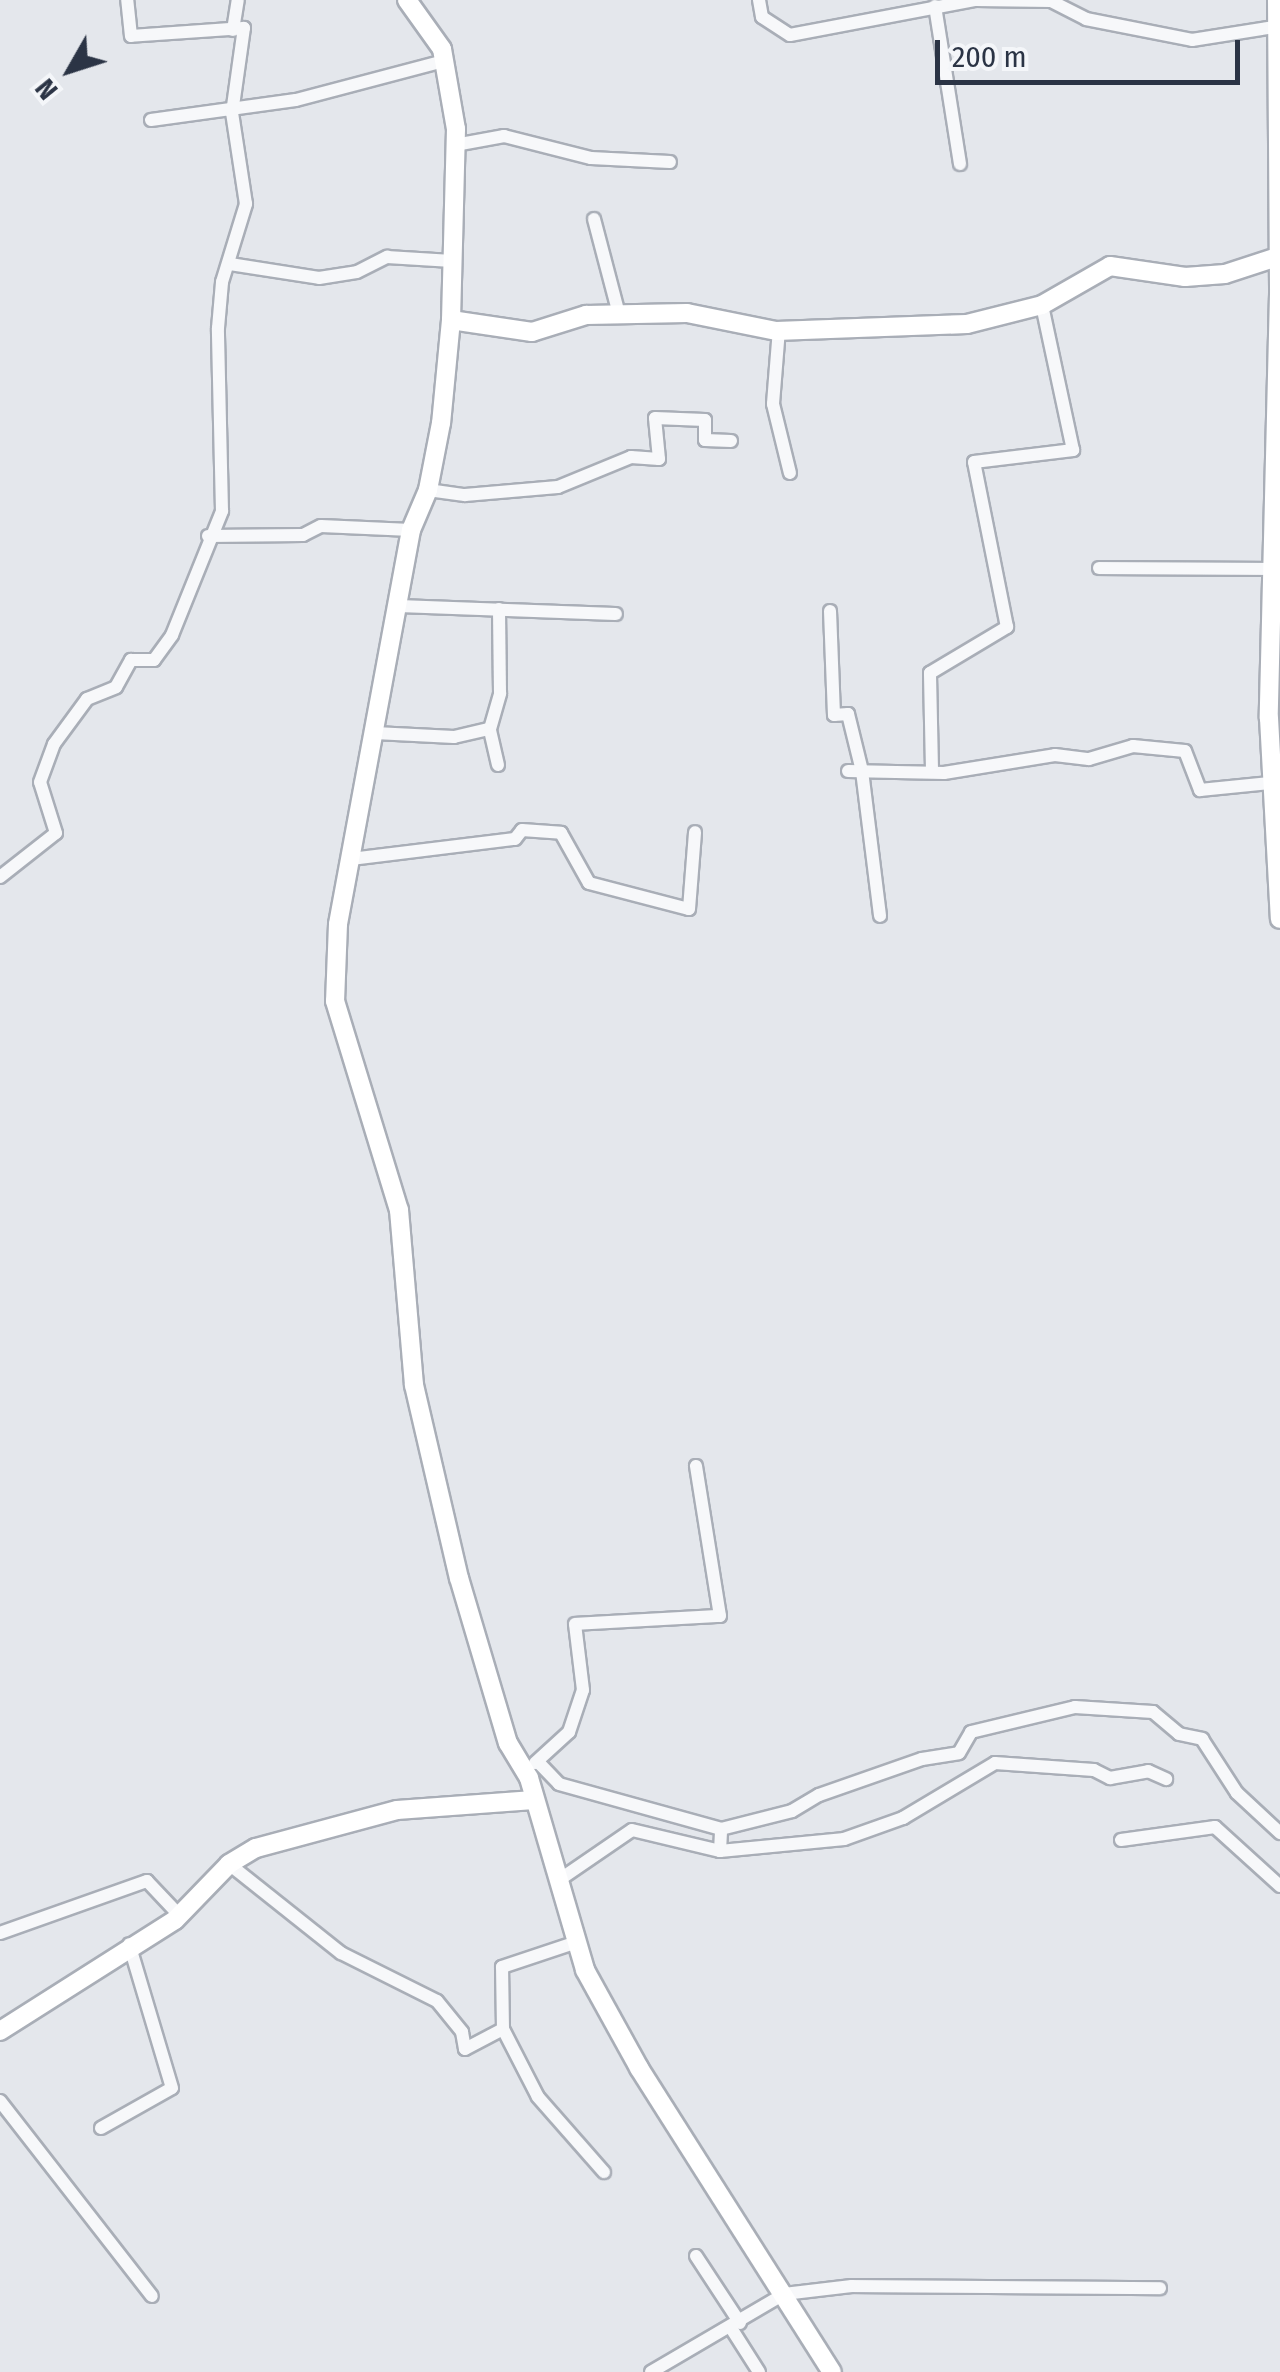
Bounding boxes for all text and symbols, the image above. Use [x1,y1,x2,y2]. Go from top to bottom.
north arrow [20,20,120,120]
scale bar [940,20,1245,82]
text: 200 m [952,39,1027,75]
text: N [28,72,64,106]

